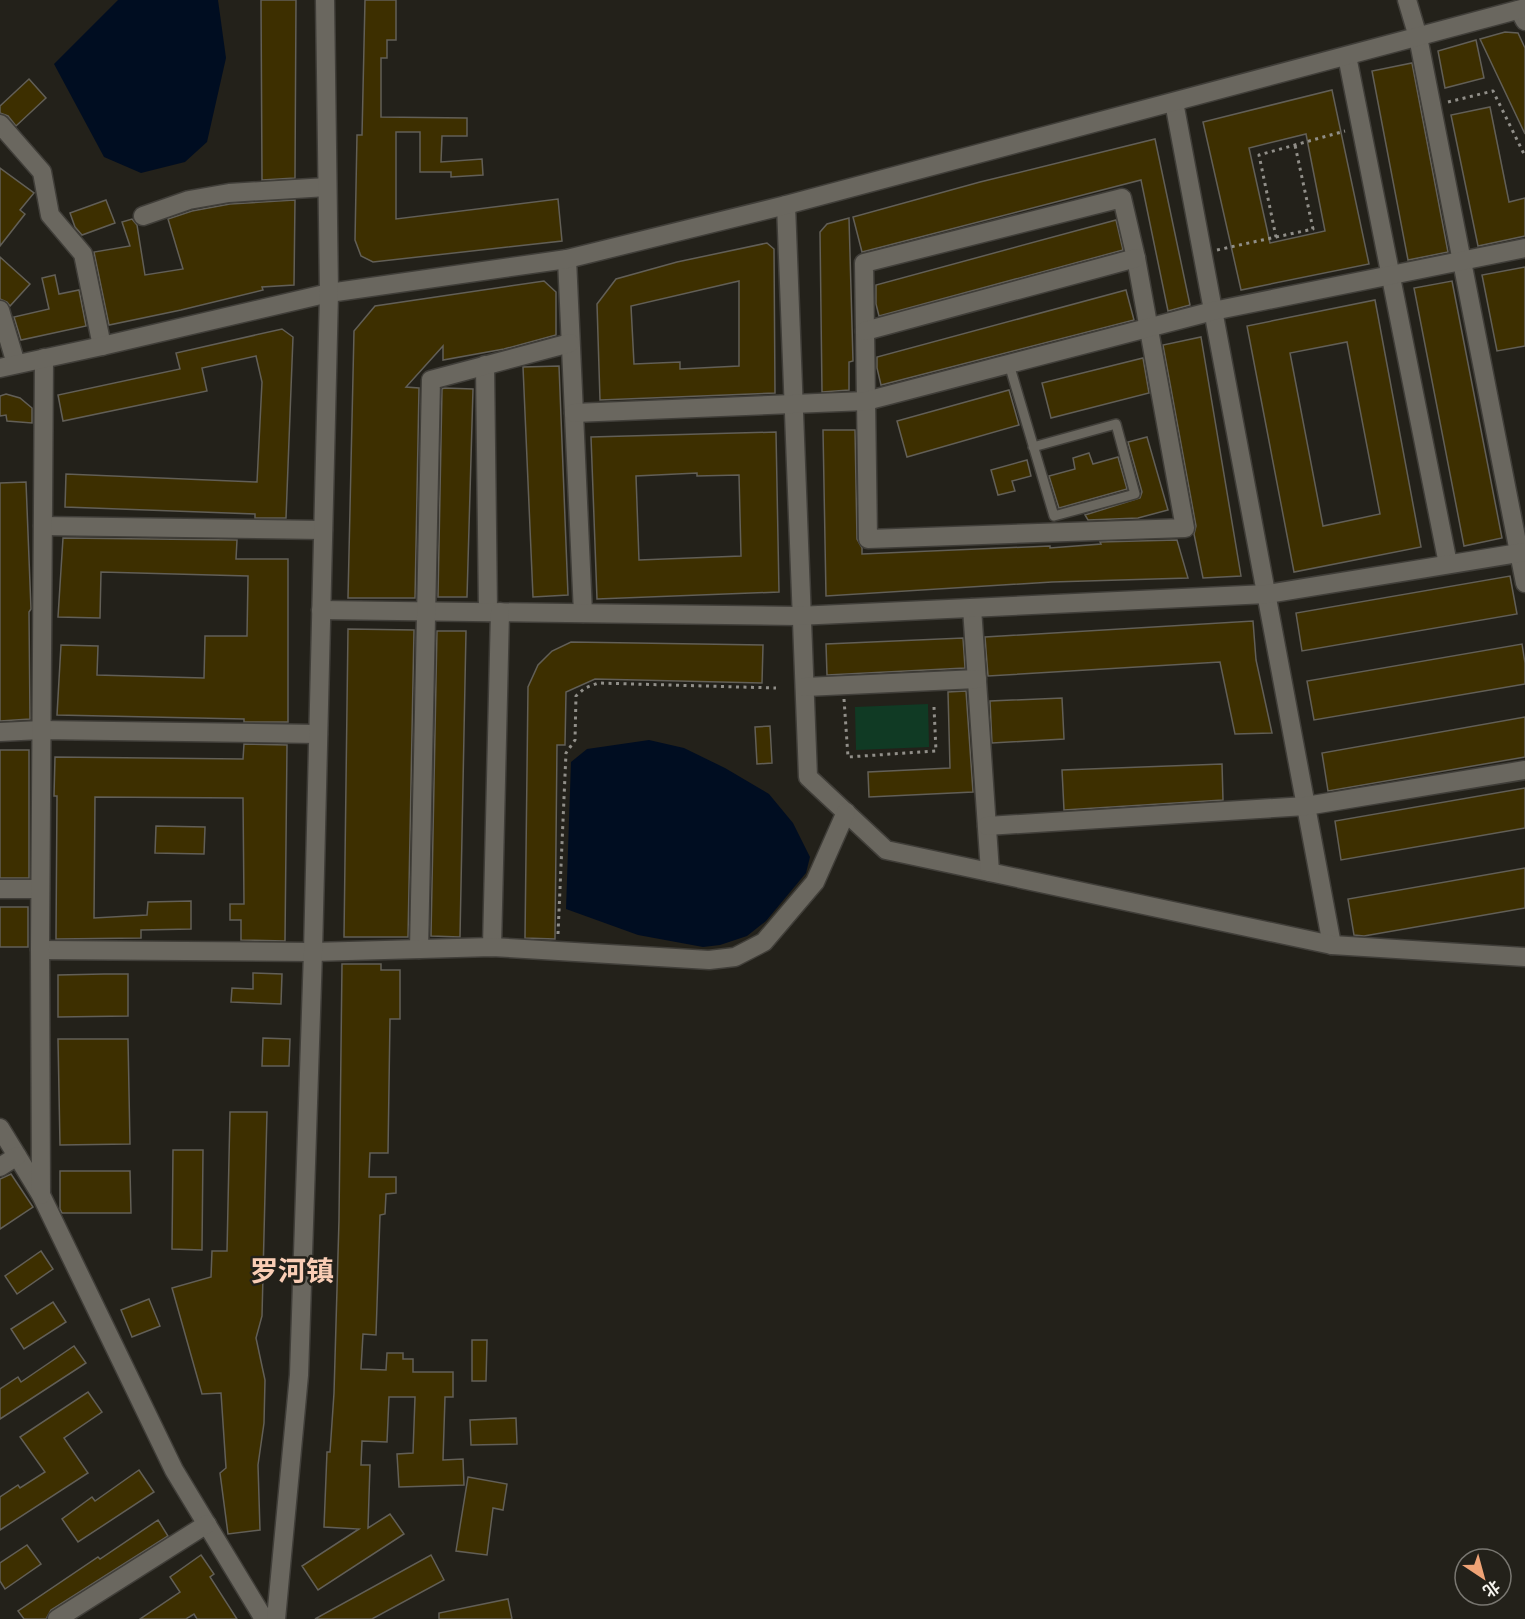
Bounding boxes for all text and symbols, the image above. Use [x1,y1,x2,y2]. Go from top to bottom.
district label: 罗河镇 [250,1253,334,1287]
north arrow [1453,1547,1513,1607]
text: 北 [1480,1577,1504,1602]

